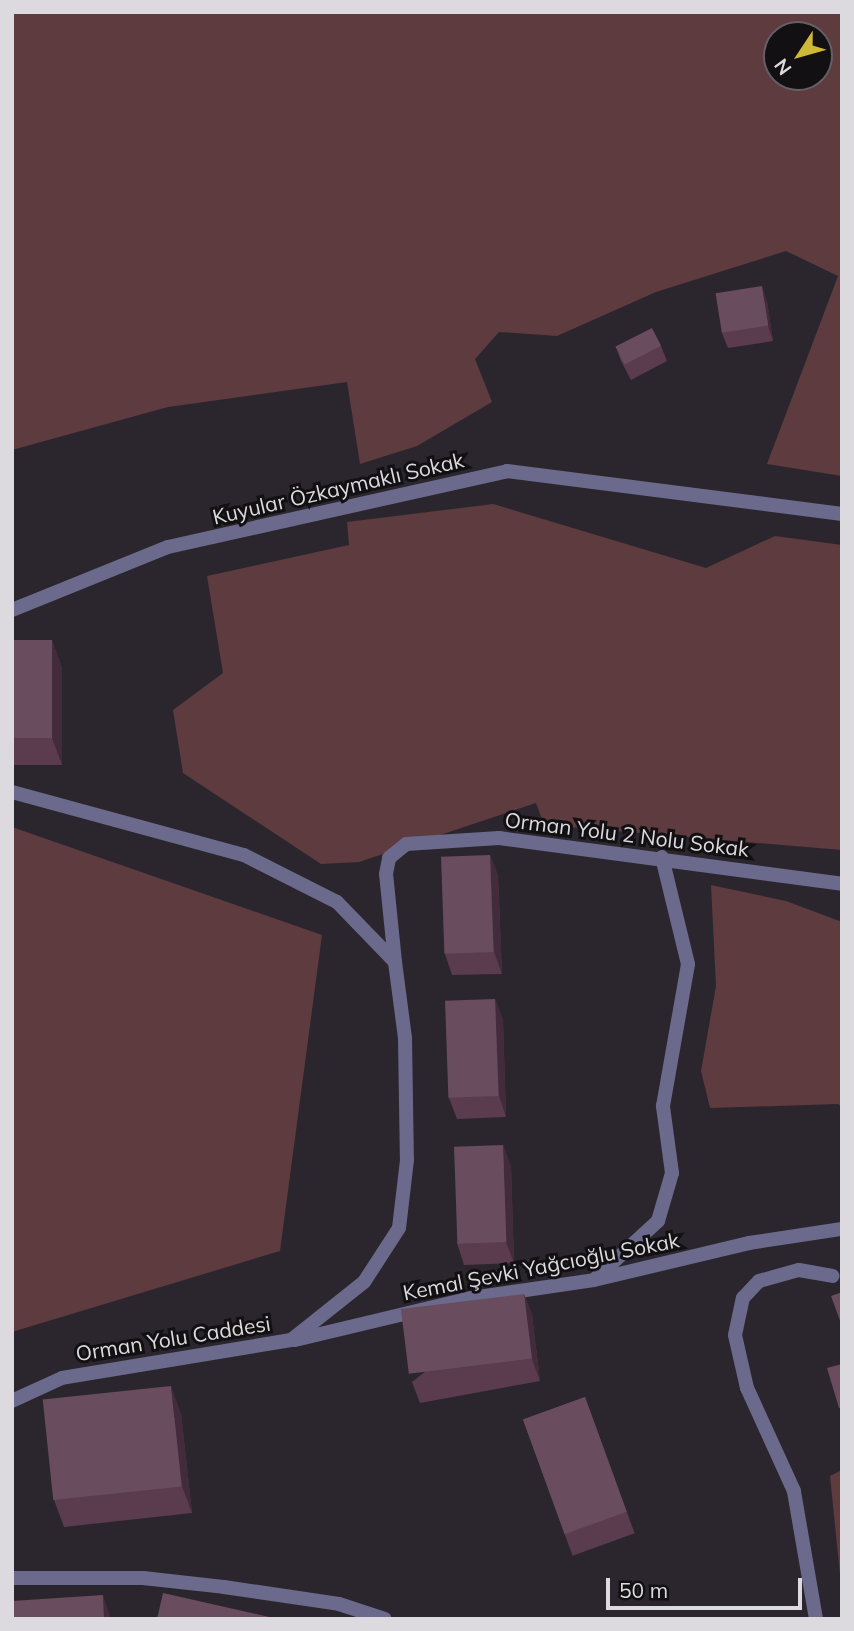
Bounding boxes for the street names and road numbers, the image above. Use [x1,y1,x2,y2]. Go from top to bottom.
street label: Kuyular Özkaymaklı Sokak [210,447,466,529]
street label: Orman Yolu 2 Nolu Sokak [503,807,751,861]
street label: Kemal Şevki Yağcıoğlu Sokak [401,1227,681,1305]
street label: Orman Yolu Caddesi [74,1310,272,1366]

